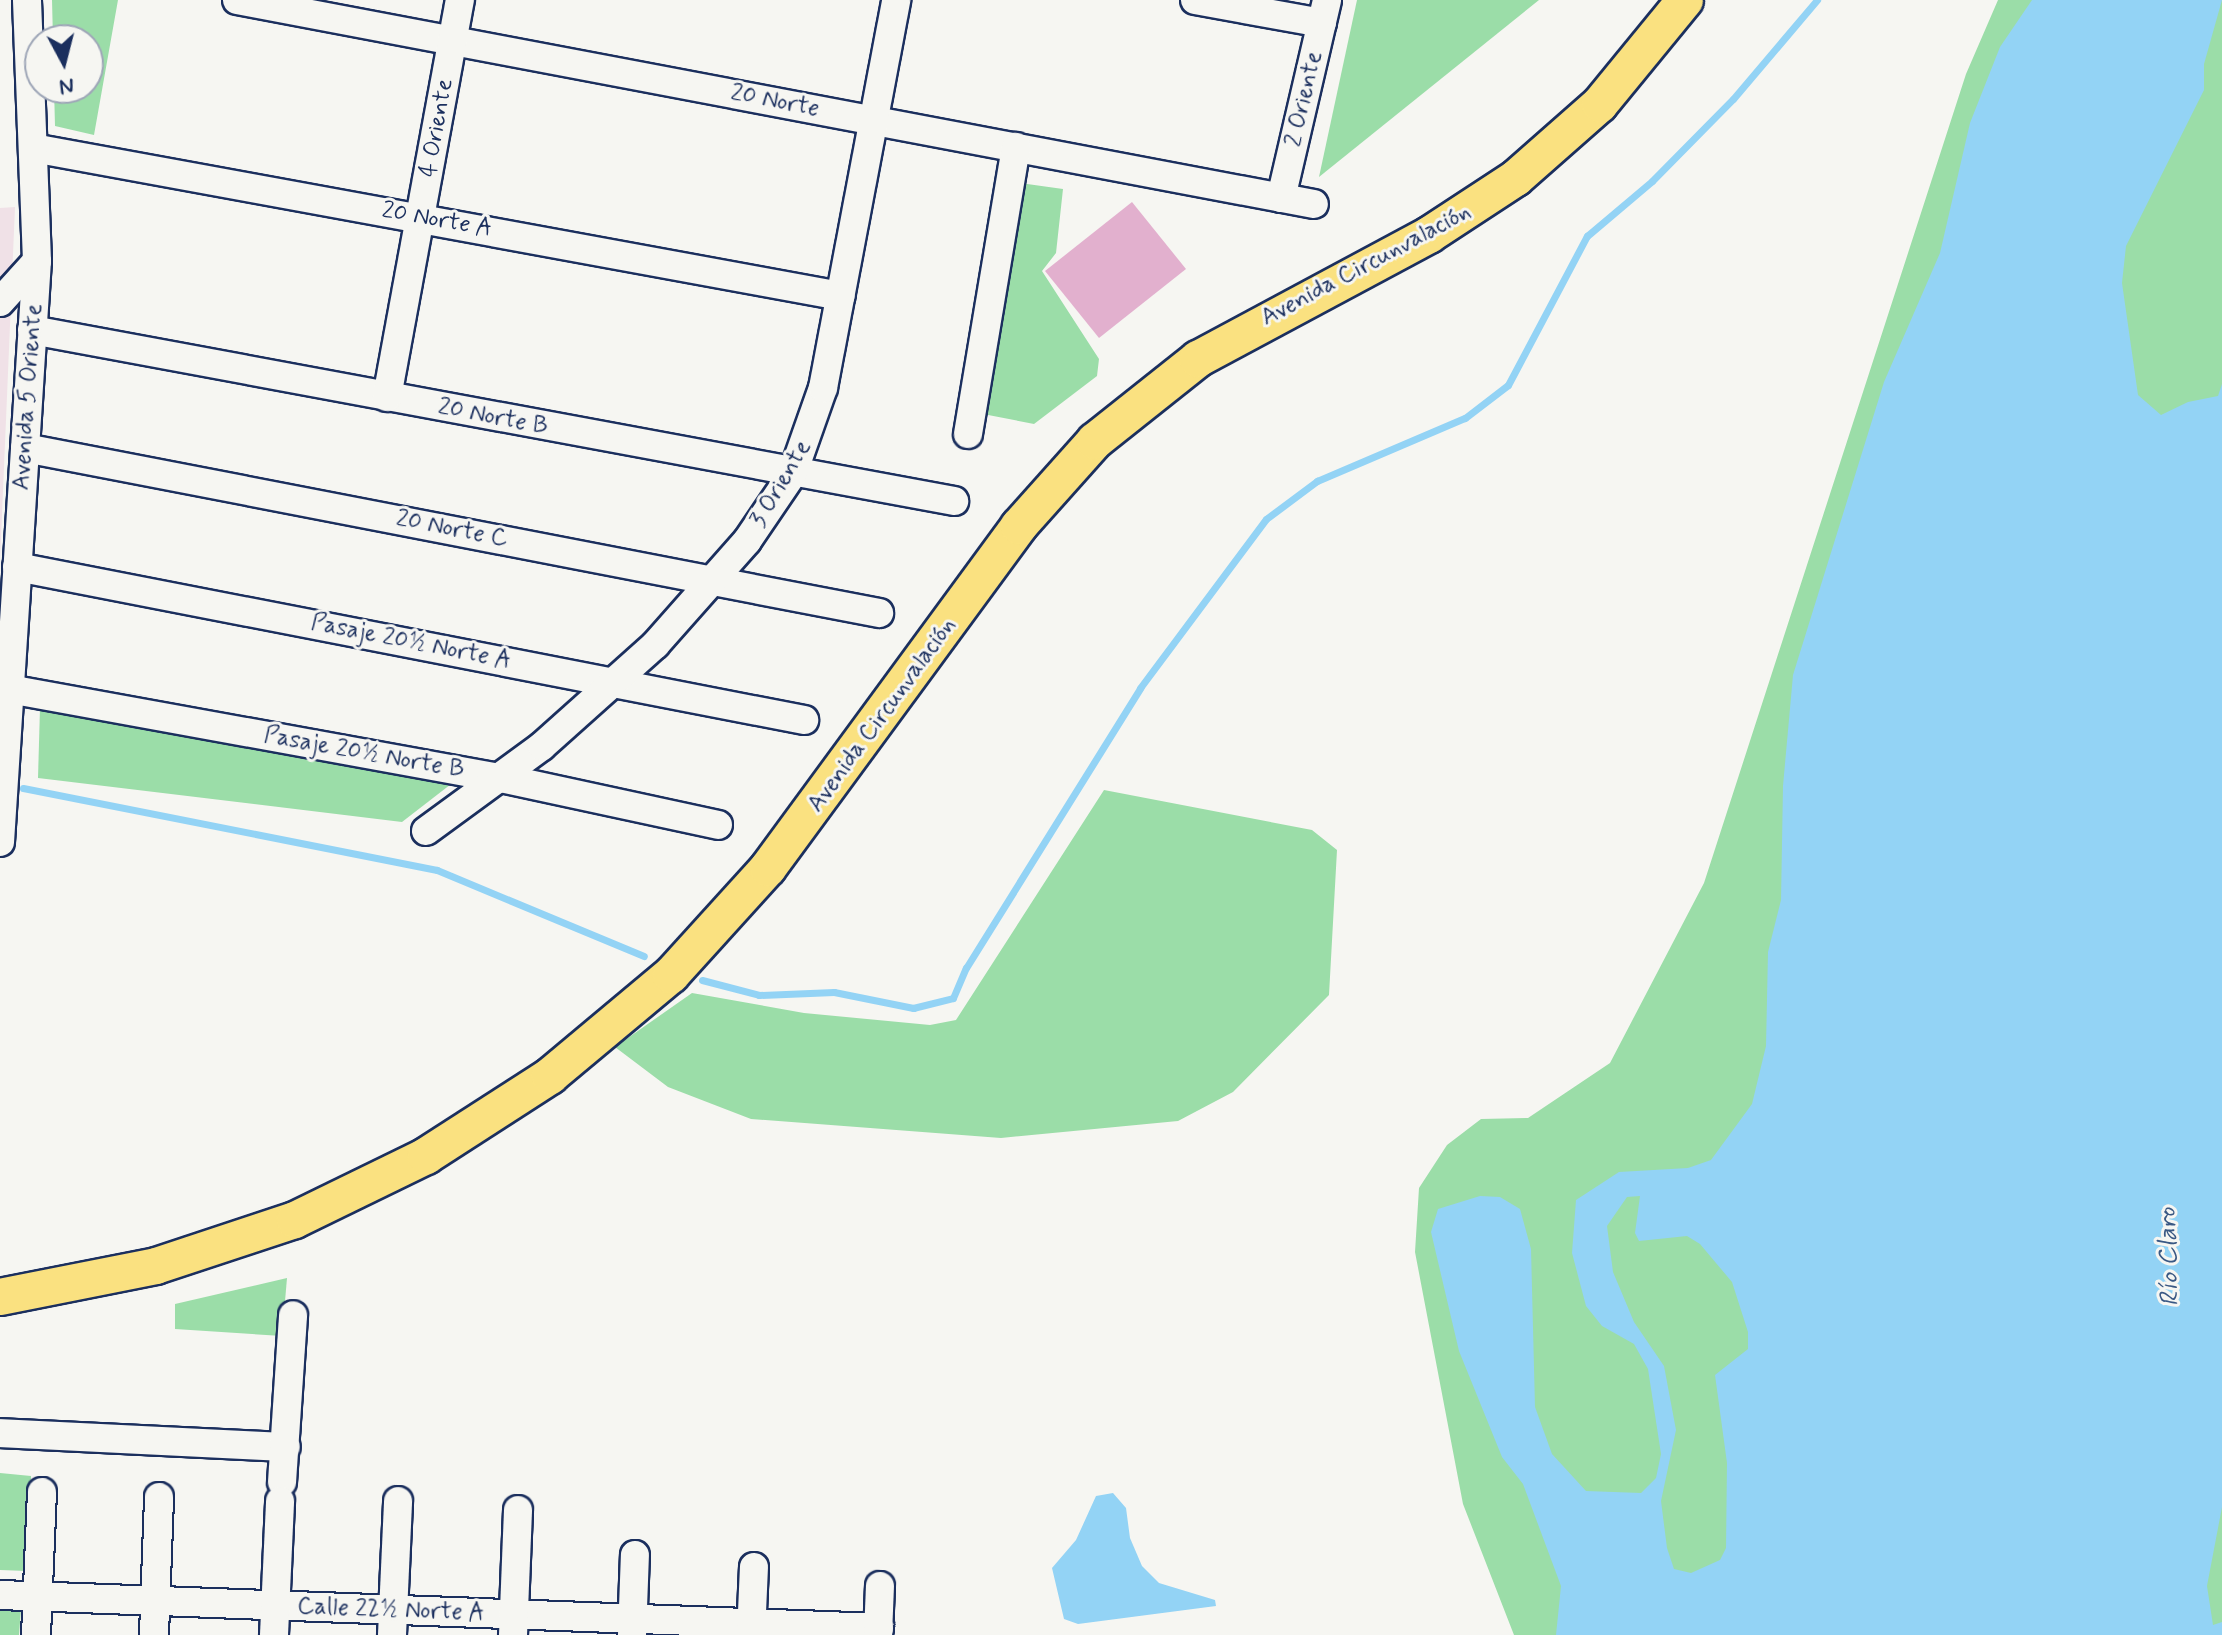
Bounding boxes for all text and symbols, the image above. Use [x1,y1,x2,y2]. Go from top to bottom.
north arrow [24,24,104,104]
street label: 2 Oriente [1279,48,1329,150]
text: N [58,71,76,101]
street label: 4 Oriente [414,77,460,179]
street label: 20 Norte [728,78,822,124]
street label: 20 Norte A [379,196,495,244]
street label: Avenida Circunvalación [1257,198,1475,332]
street label: Avenida 5 Oriente [7,303,49,491]
street label: 20 Norte B [436,392,550,442]
street label: 3 Oriente [744,435,818,533]
street label: 20 Norte C [394,504,510,554]
street label: Pasaje 20½ Norte A [308,608,514,676]
street label: Avenida Circunvalación [802,613,962,817]
street label: Pasaje 20½ Norte B [262,721,466,785]
water label: Río Claro [2153,1207,2187,1307]
street label: Calle 22½ Norte A [297,1592,485,1628]

